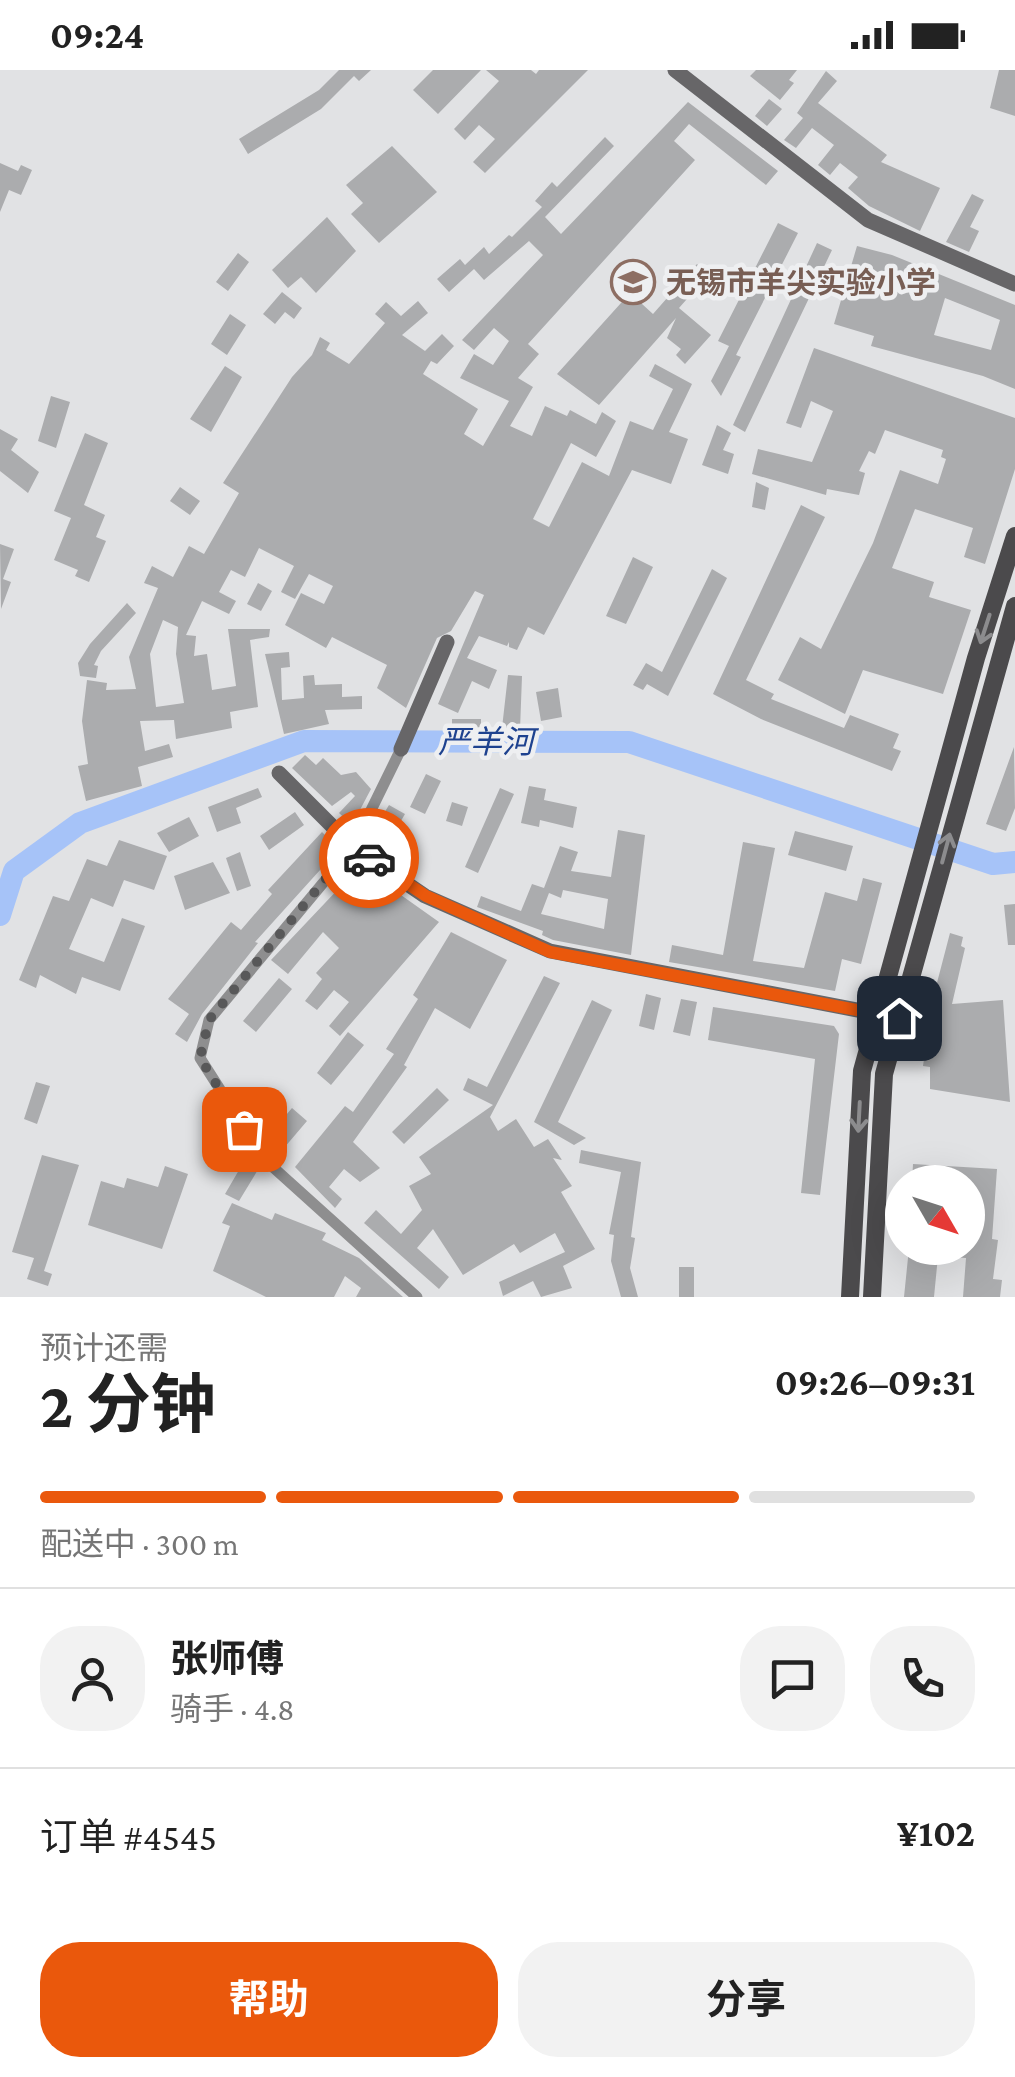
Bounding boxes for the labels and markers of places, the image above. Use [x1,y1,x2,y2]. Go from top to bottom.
school or university icon: 无锡市羊尖实验小学 [610,259,656,305]
place label: 无锡市羊尖实验小学 [666,266,936,299]
pin [857,976,942,1061]
pin [202,1087,287,1172]

